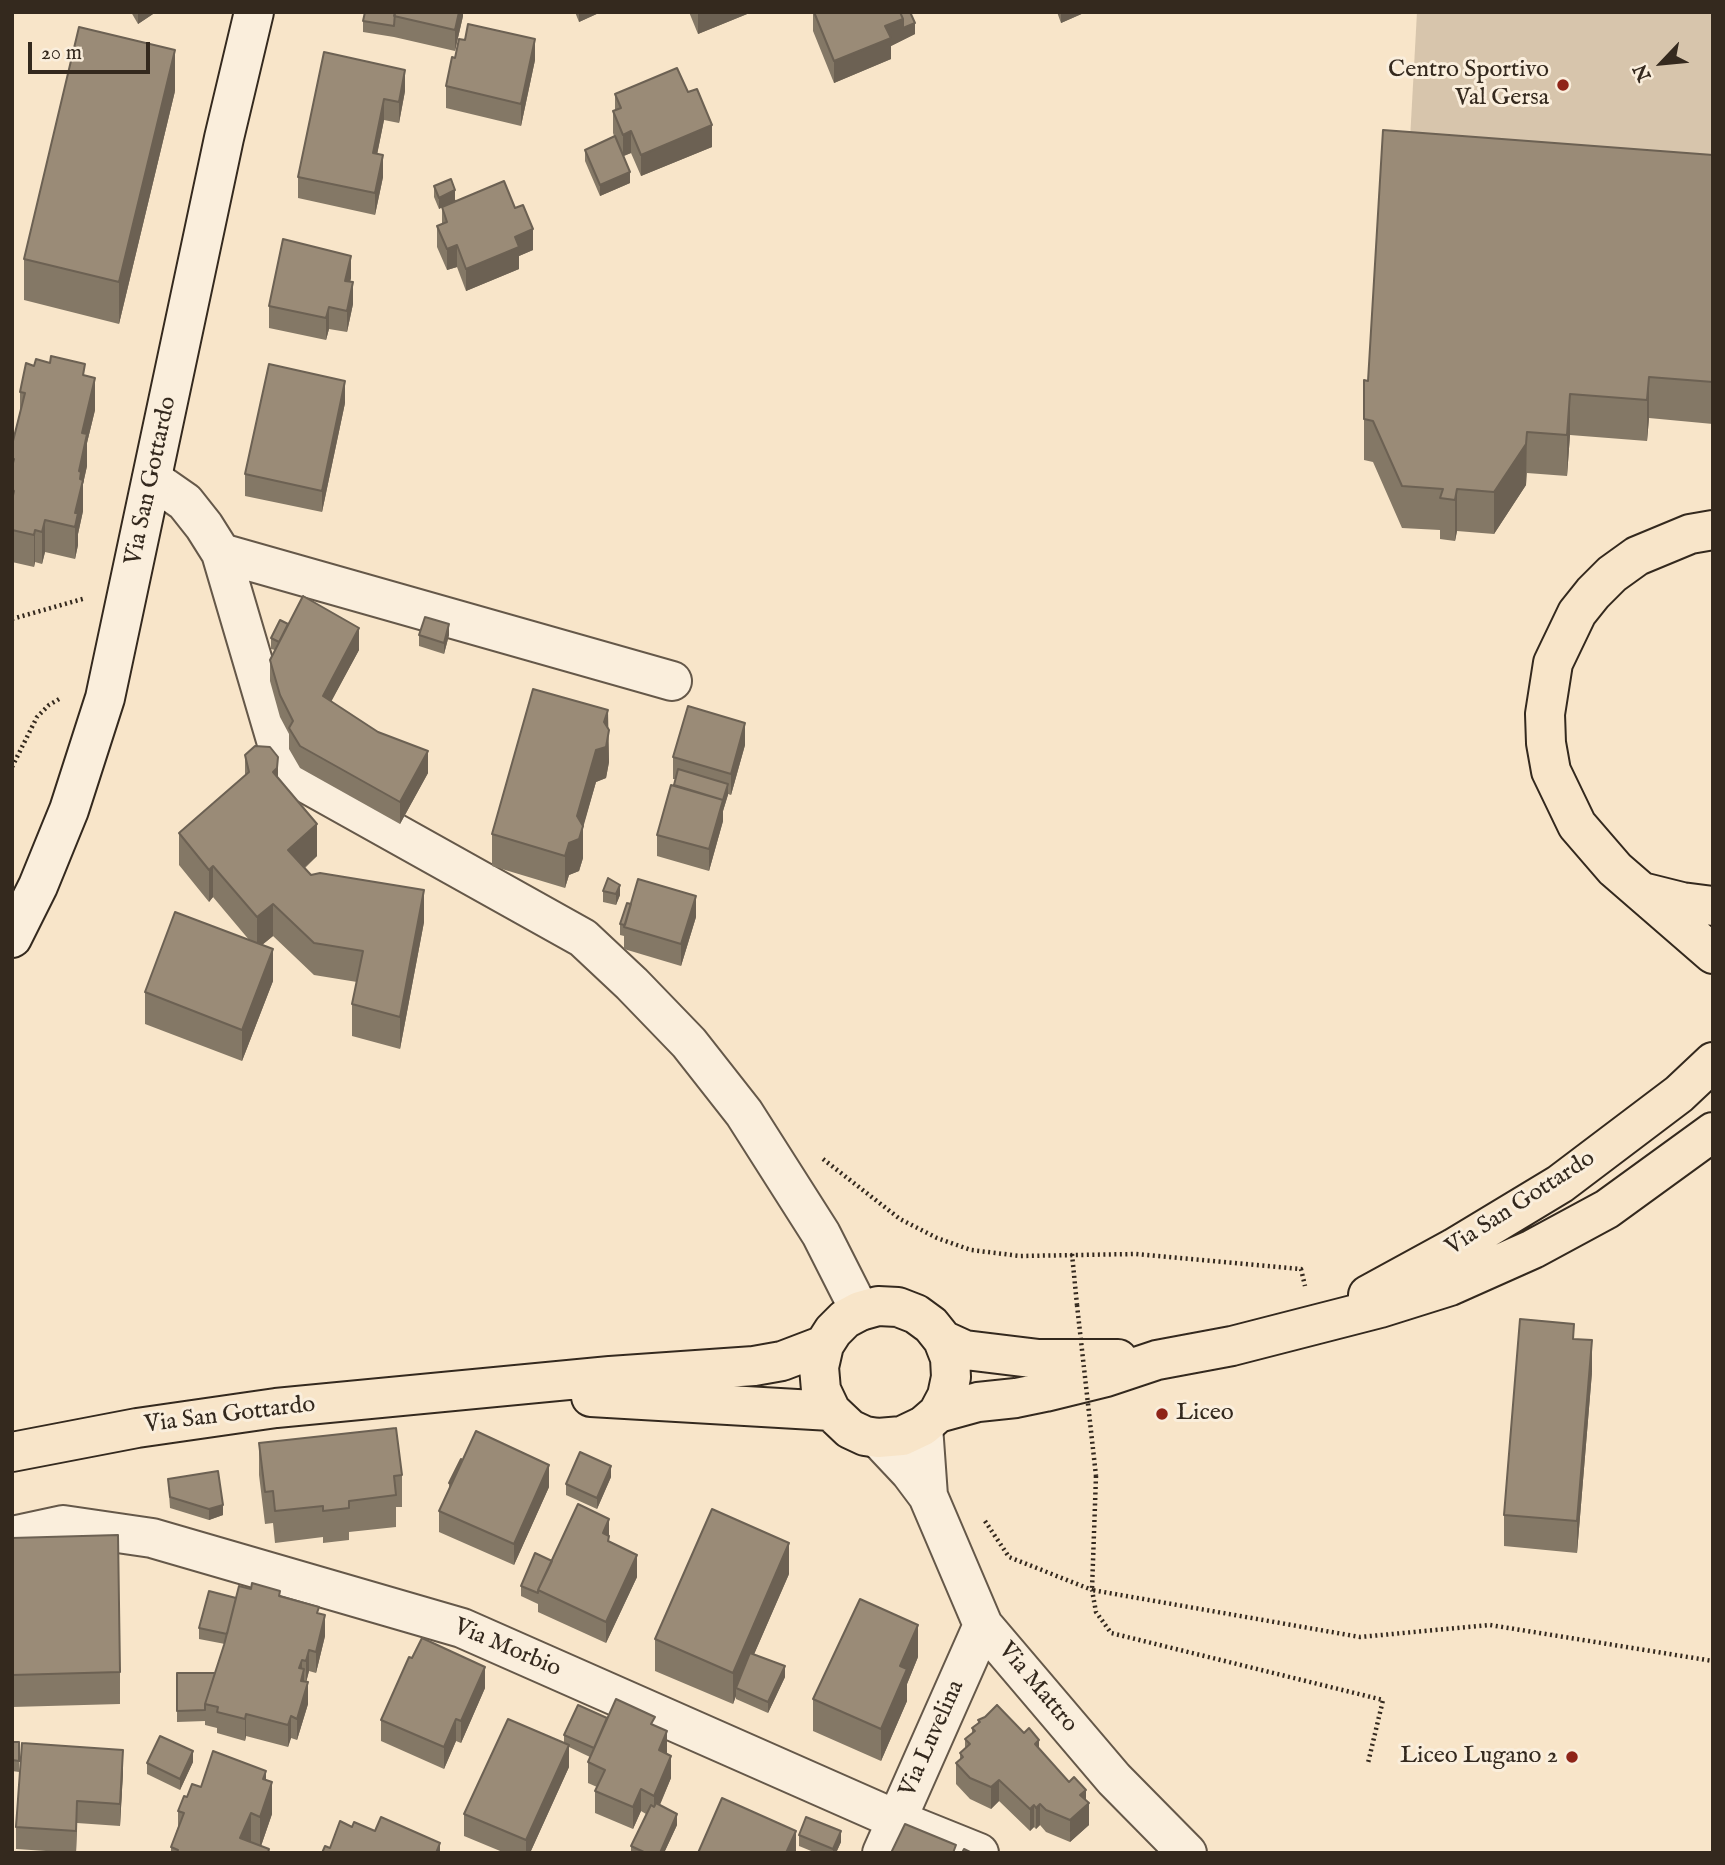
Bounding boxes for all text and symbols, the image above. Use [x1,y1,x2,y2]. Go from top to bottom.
scale bar [32,28,154,72]
north arrow [1627,28,1697,98]
text: 20 m [41,40,82,67]
place label: Centro Sportivo Val Gersa [1388,57,1549,113]
text: N [1629,60,1658,85]
marker: Centro Sportivo Val Gersa [1555,77,1571,93]
street label: Via San Gottardo [120,394,184,568]
street label: Via San Gottardo [1441,1145,1601,1263]
street label: Via San Gottardo [143,1391,317,1441]
place label: Liceo [1176,1400,1234,1428]
marker: Liceo [1154,1406,1170,1422]
street label: Via Morbio [449,1614,565,1684]
street label: Via Mattro [991,1637,1083,1739]
street label: Via Luvelina [894,1676,972,1802]
place label: Liceo Lugano 2 [1400,1743,1558,1771]
marker: Liceo Lugano 2 [1564,1749,1580,1765]

